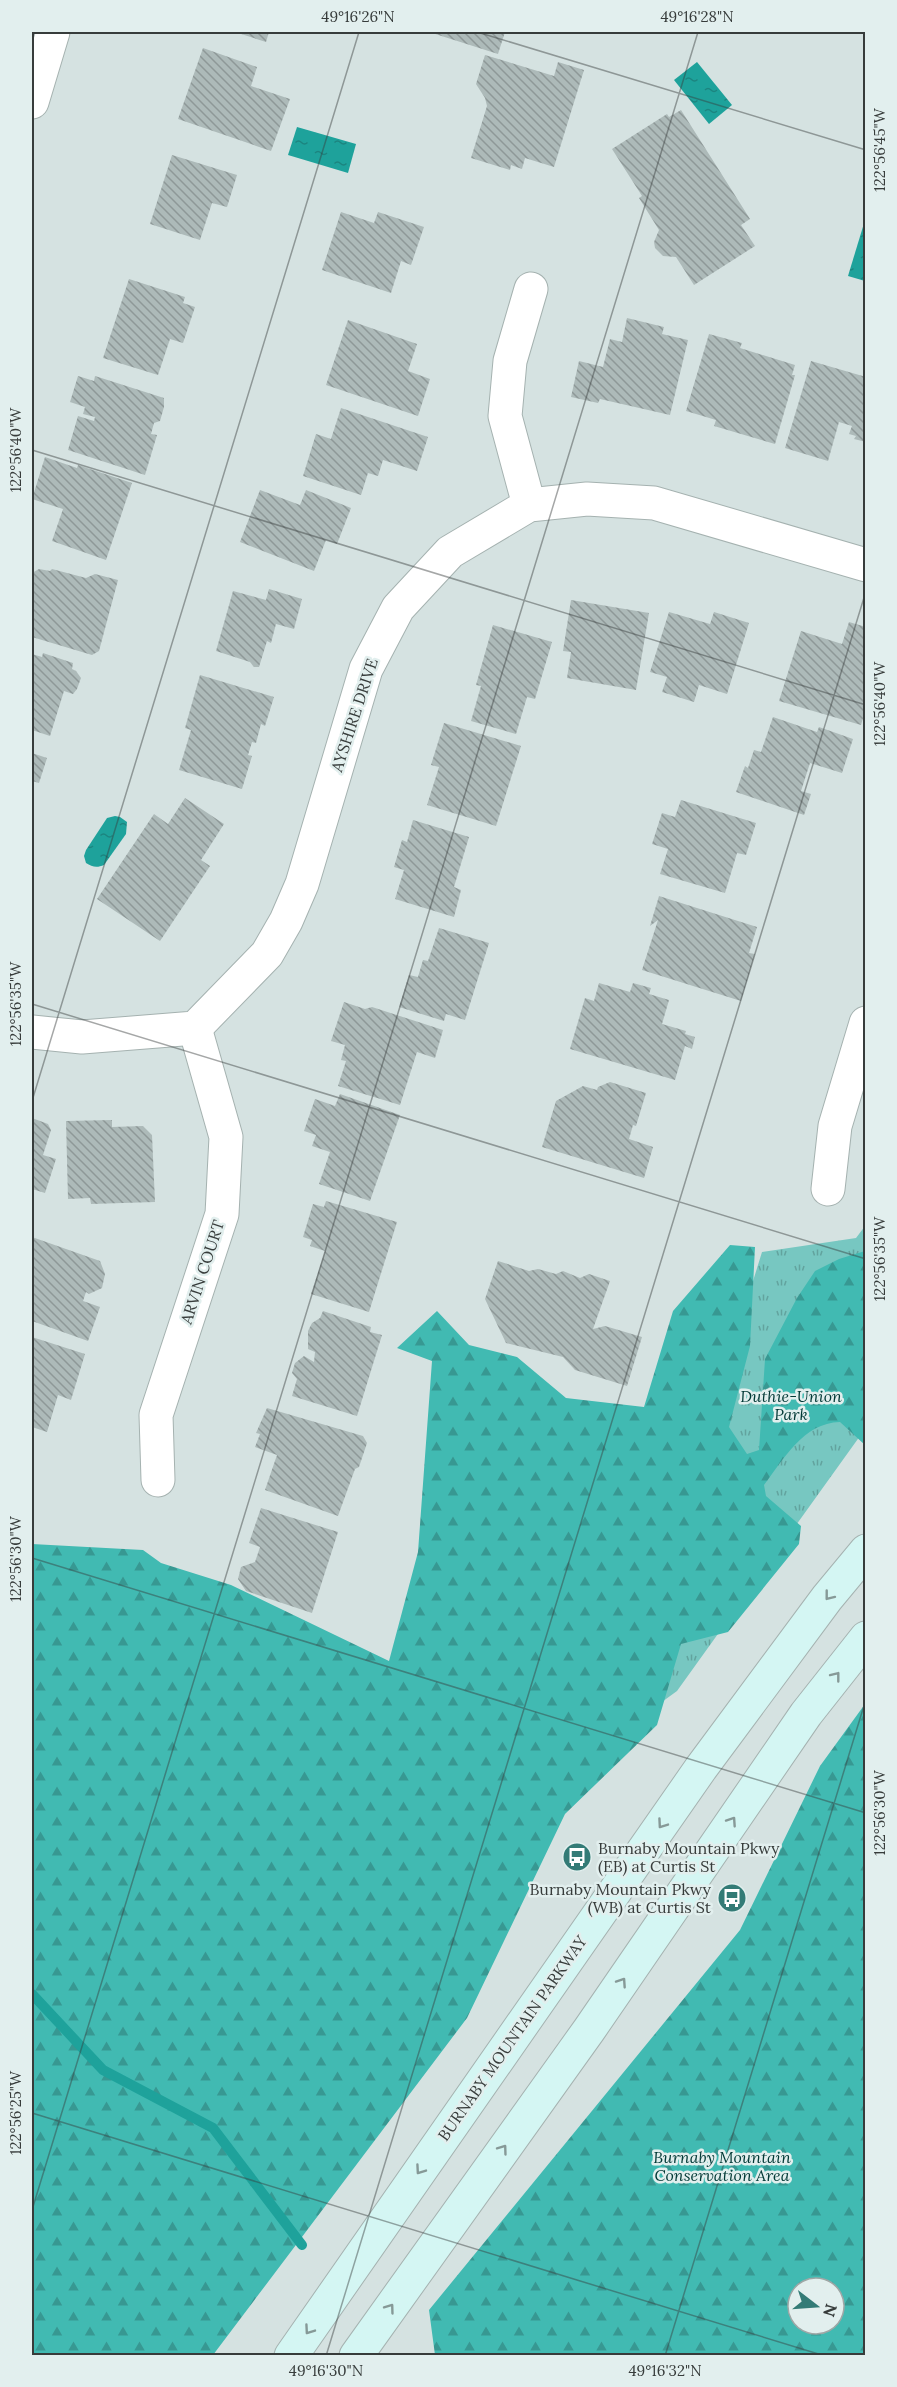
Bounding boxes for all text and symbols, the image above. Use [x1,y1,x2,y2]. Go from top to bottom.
text: 49°16'26"N [321,7,395,26]
text: 49°16'28"N [660,7,734,26]
text: 122°56'45"W [870,107,889,192]
text: 122°56'40"W [6,407,25,492]
street label: AYSHIRE DRIVE [326,656,382,775]
text: 122°56'40"W [870,661,889,746]
text: 122°56'35"W [6,961,25,1046]
text: 122°56'35"W [870,1216,889,1301]
street label: ARVIN COURT [175,1217,228,1328]
park label: Duthie-Union Park [740,1386,842,1424]
text: 122°56'30"W [6,1515,25,1602]
one-way arrow [825,1590,836,1601]
one-way arrow [828,1672,839,1683]
text: 122°56'30"W [870,1769,889,1856]
one-way arrow [725,1816,736,1827]
one-way arrow [658,1817,669,1828]
place label: Burnaby Mountain Pkwy (EB) at Curtis St [598,1838,780,1877]
bus stop icon: Burnaby Mountain Pkwy (EB) at Curtis St [561,1841,593,1873]
place label: Burnaby Mountain Pkwy (WB) at Curtis St [529,1879,712,1918]
bus stop icon: Burnaby Mountain Pkwy (WB) at Curtis St [716,1882,748,1914]
street label: BURNABY MOUNTAIN PARKWAY [433,1931,591,2145]
one-way arrow [615,1977,626,1988]
text: 122°56'25"W [6,2070,25,2155]
one-way arrow [496,2145,507,2156]
park label: Burnaby Mountain Conservation Area [653,2147,791,2185]
one-way arrow [416,2163,427,2174]
north arrow [786,2276,846,2336]
text: N [819,2302,842,2319]
one-way arrow [383,2303,394,2314]
one-way arrow [305,2323,316,2334]
text: 49°16'30"N [289,2361,363,2380]
text: 49°16'32"N [628,2361,702,2380]

